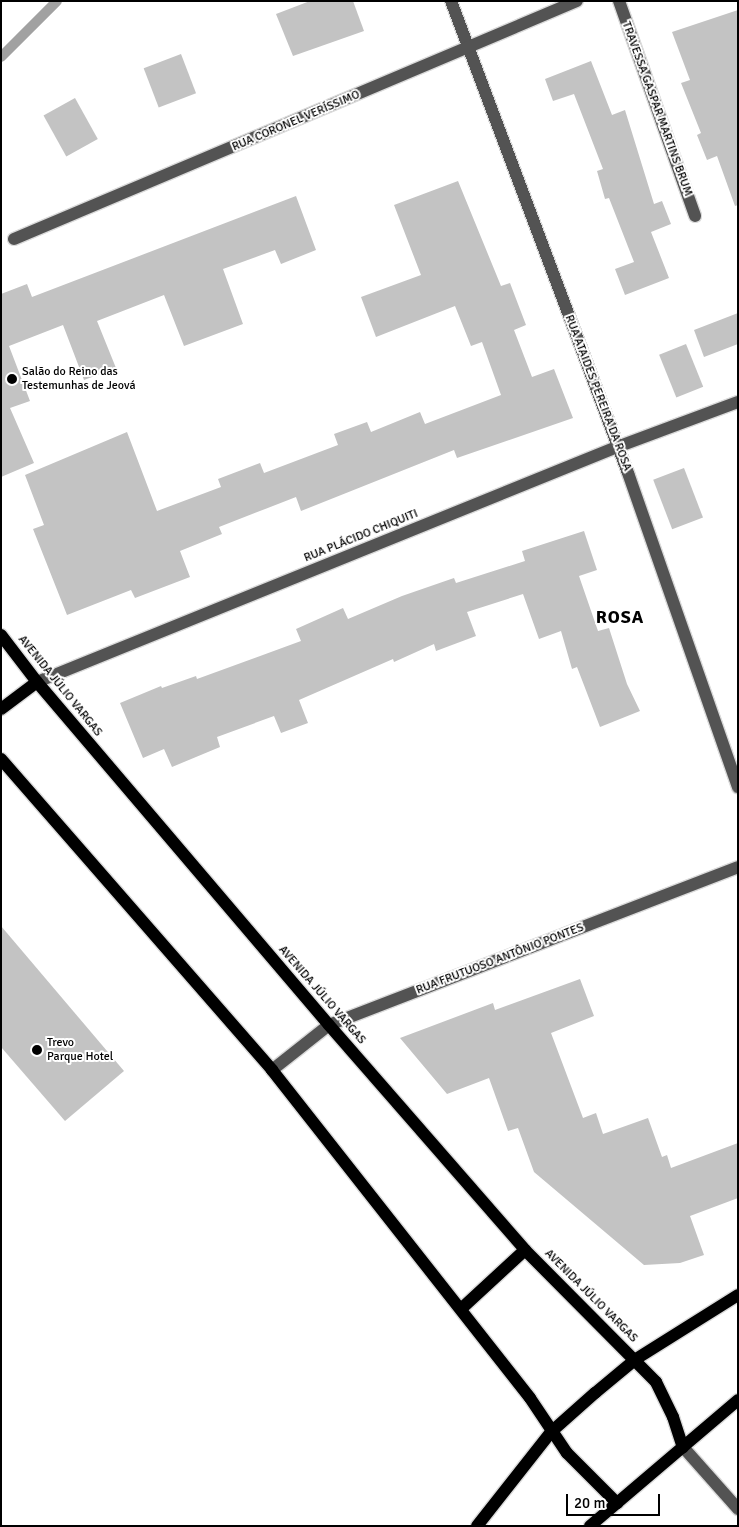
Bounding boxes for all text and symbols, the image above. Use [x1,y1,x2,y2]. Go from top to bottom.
street label: TRAVESSA GASPAR MARTINS BRUM [619,20,695,198]
street label: RUA CORONEL VERÍSSIMO [230,88,362,154]
street label: RUA ATAIDES PEREIRA DA ROSA [562,313,634,473]
place label: Salão do Reino das Testemunhas de Jeová [22,365,135,393]
marker: Salão do Reino das Testemunhas de Jeová [6,373,18,385]
street label: RUA PLÁCIDO CHIQUITI [302,507,420,565]
district label: ROSA [595,606,645,628]
street label: AVENIDA JÚLIO VARGAS [15,633,105,739]
street label: RUA FRUTUOSO ANTÔNIO PONTES [414,920,586,998]
street label: AVENIDA JÚLIO VARGAS [275,943,369,1047]
place label: Trevo Parque Hotel [47,1036,113,1064]
marker: Trevo Parque Hotel [31,1044,43,1056]
street label: AVENIDA JÚLIO VARGAS [541,1246,641,1346]
scale bar [569,1484,663,1516]
text: 20 m [574,1494,605,1512]

